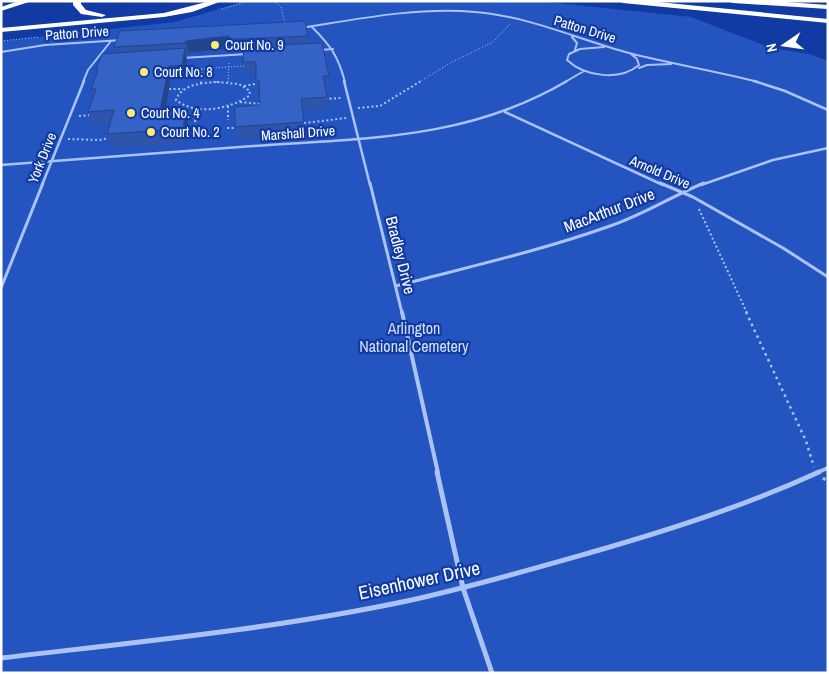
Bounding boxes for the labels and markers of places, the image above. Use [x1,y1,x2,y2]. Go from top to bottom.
place label: Court No. 9 [225,36,284,54]
marker: Court No. 9 [209,39,221,51]
place label: Court No. 8 [154,63,213,81]
marker: Court No. 8 [138,66,150,78]
place label: Court No. 4 [141,104,200,122]
marker: Court No. 4 [125,107,137,119]
place label: Court No. 2 [161,123,220,141]
marker: Court No. 2 [145,126,157,138]

